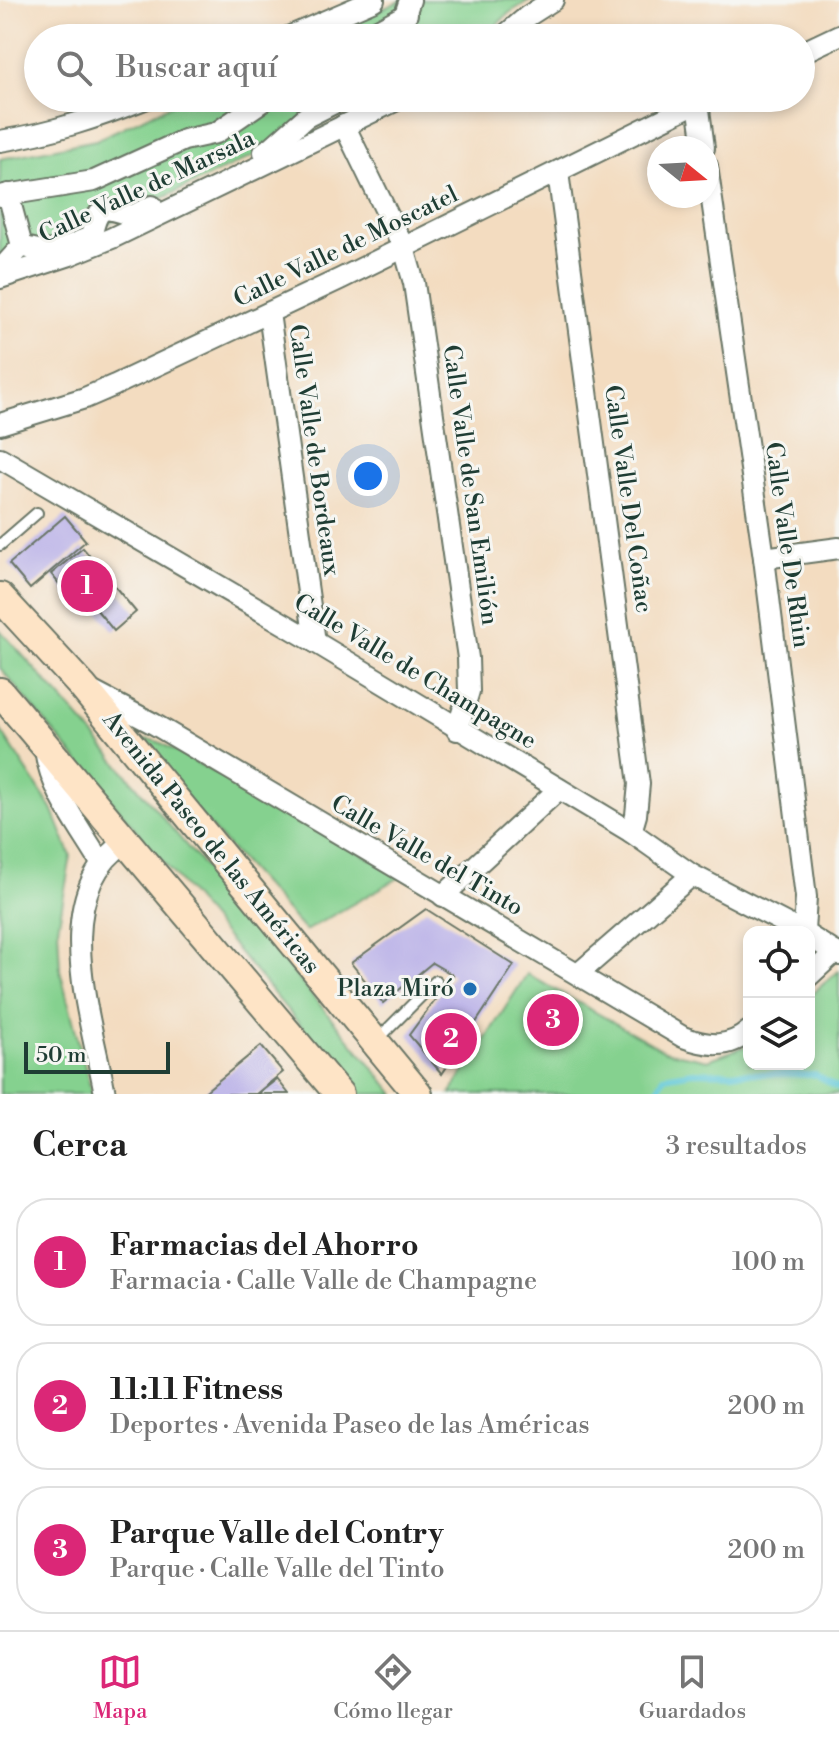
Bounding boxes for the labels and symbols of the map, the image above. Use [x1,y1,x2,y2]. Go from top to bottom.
street label: Calle Valle de Marsala [34,123,260,250]
north arrow [647,136,719,208]
street label: Calle Valle de Moscatel [229,180,463,314]
street label: Calle Valle de Bordeaux [282,322,347,578]
street label: Calle Valle de San Emilión [435,343,505,627]
street label: Calle Valle Del Coñac [597,383,659,615]
street label: Calle Valle De Rhin [758,440,816,650]
your location [348,456,388,496]
pin: 1 [61,556,113,616]
street label: Calle Valle de Champagne [288,588,542,756]
street label: Avenida Paseo de las Américas [95,705,326,980]
street label: Calle Valle del Tinto [326,789,528,923]
place label: Plaza Miró [337,974,454,1004]
marker: Plaza Miró [461,980,479,998]
pin: 3 [527,990,579,1050]
pin: 2 [425,1009,477,1069]
scale bar [24,1038,170,1074]

